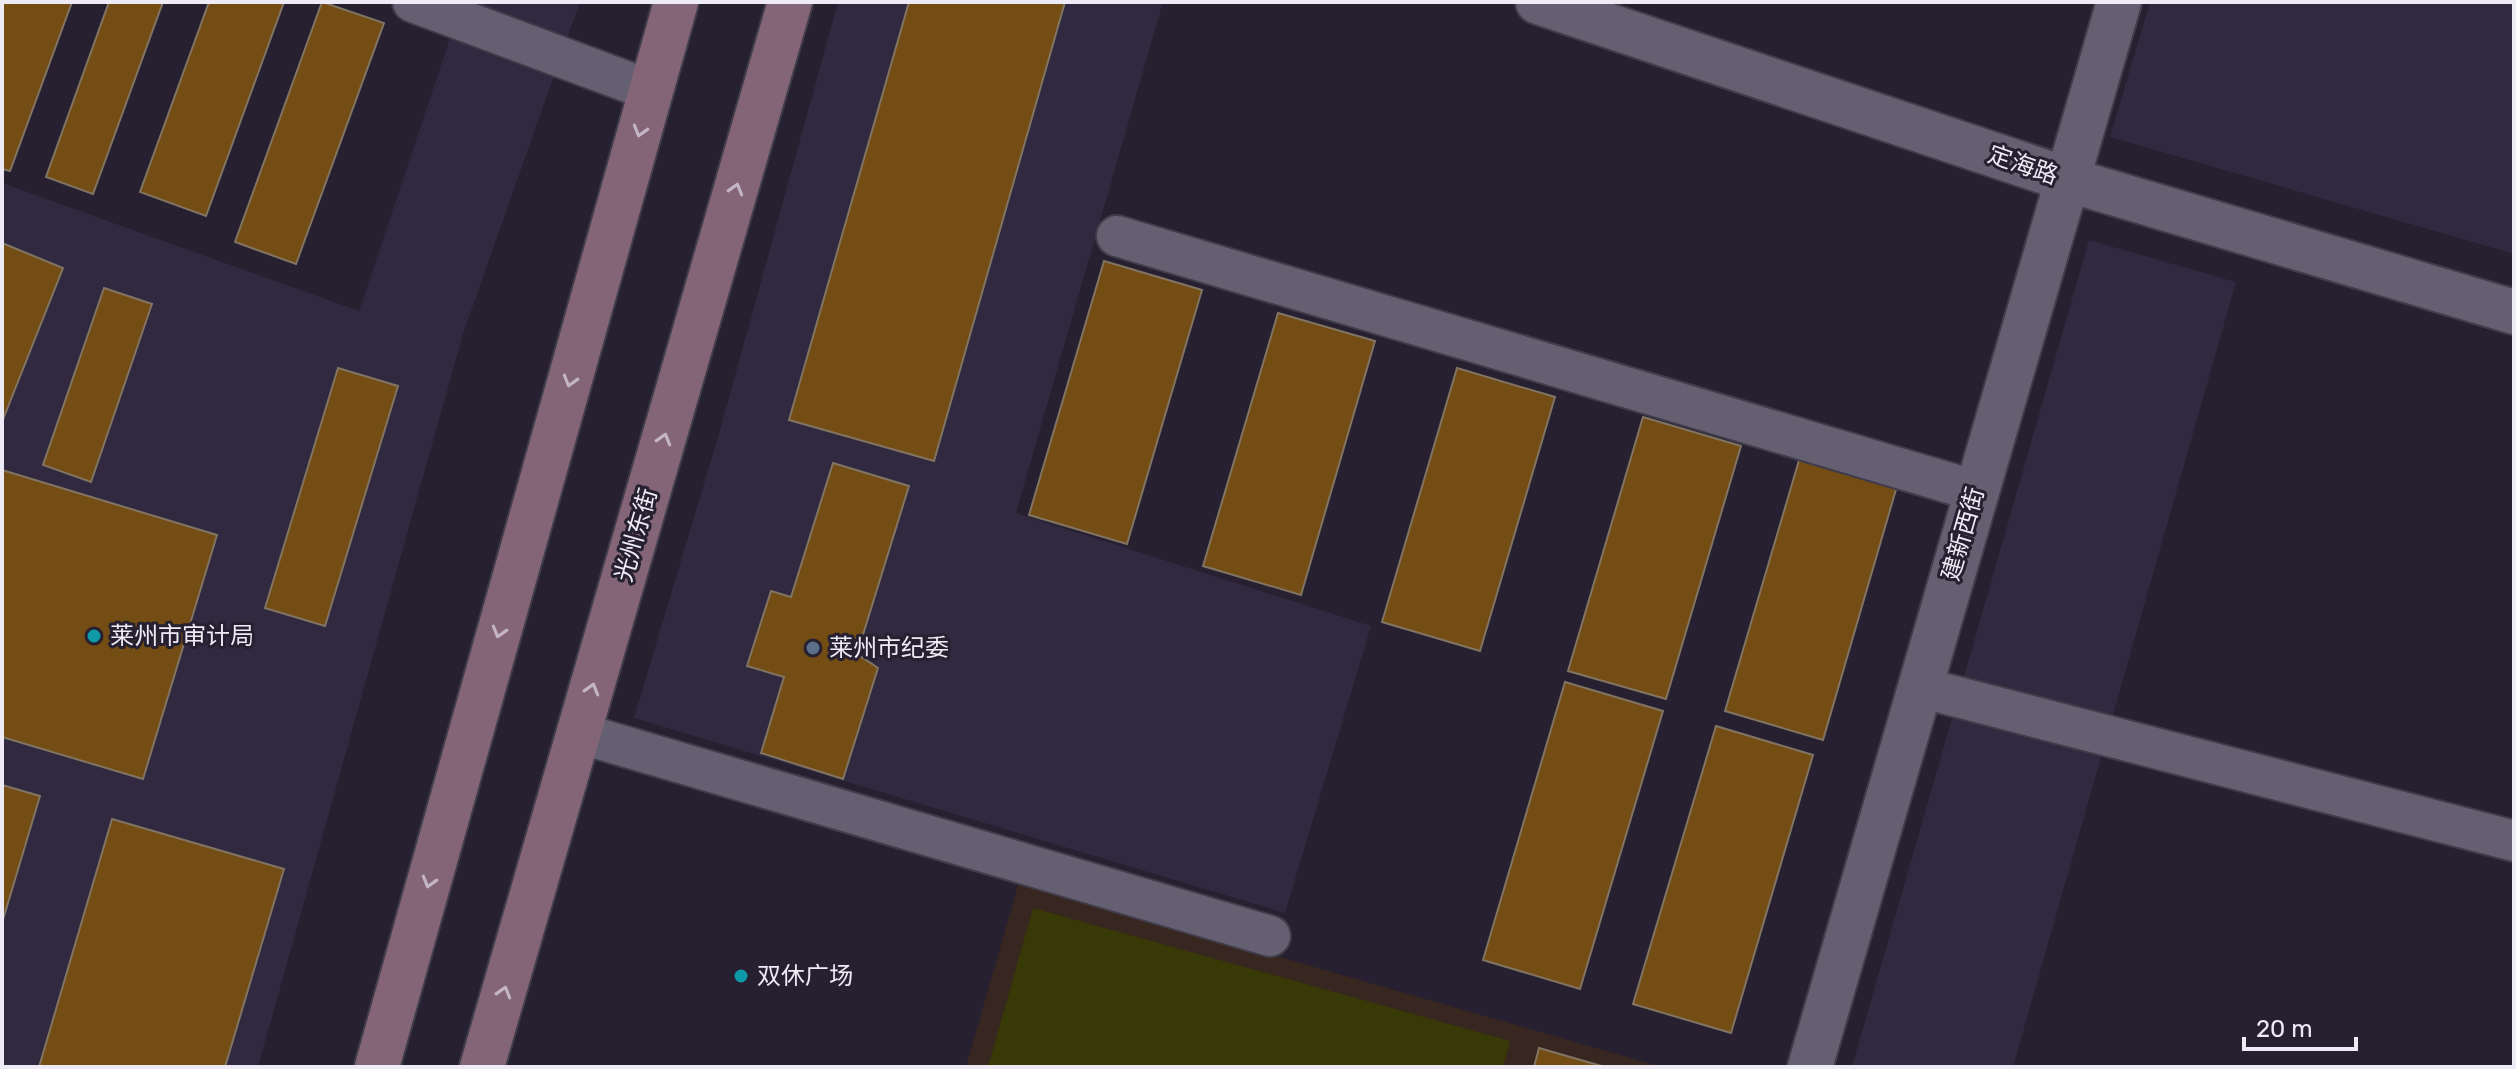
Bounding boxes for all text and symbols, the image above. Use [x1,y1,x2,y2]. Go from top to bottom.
one-way arrow [633,124,649,137]
street label: 定海路 [1984,140,2062,190]
one-way arrow [727,183,743,197]
one-way arrow [563,374,579,388]
one-way arrow [655,432,671,446]
street label: 建新西街 [1936,484,1990,584]
street label: 光州东街 [609,485,663,585]
place label: 莱州市审计局 [110,622,254,650]
one-way arrow [492,624,508,638]
marker: 莱州市审计局 [85,627,103,645]
place label: 莱州市纪委 [829,634,949,662]
marker: 莱州市纪委 [804,639,822,657]
one-way arrow [583,682,599,696]
one-way arrow [422,874,438,888]
place label: 双休广场 [757,962,853,990]
marker: 双休广场 [732,967,750,985]
one-way arrow [495,986,511,1000]
scale bar [2244,1001,2356,1051]
text: 20 m [2256,1015,2313,1043]

